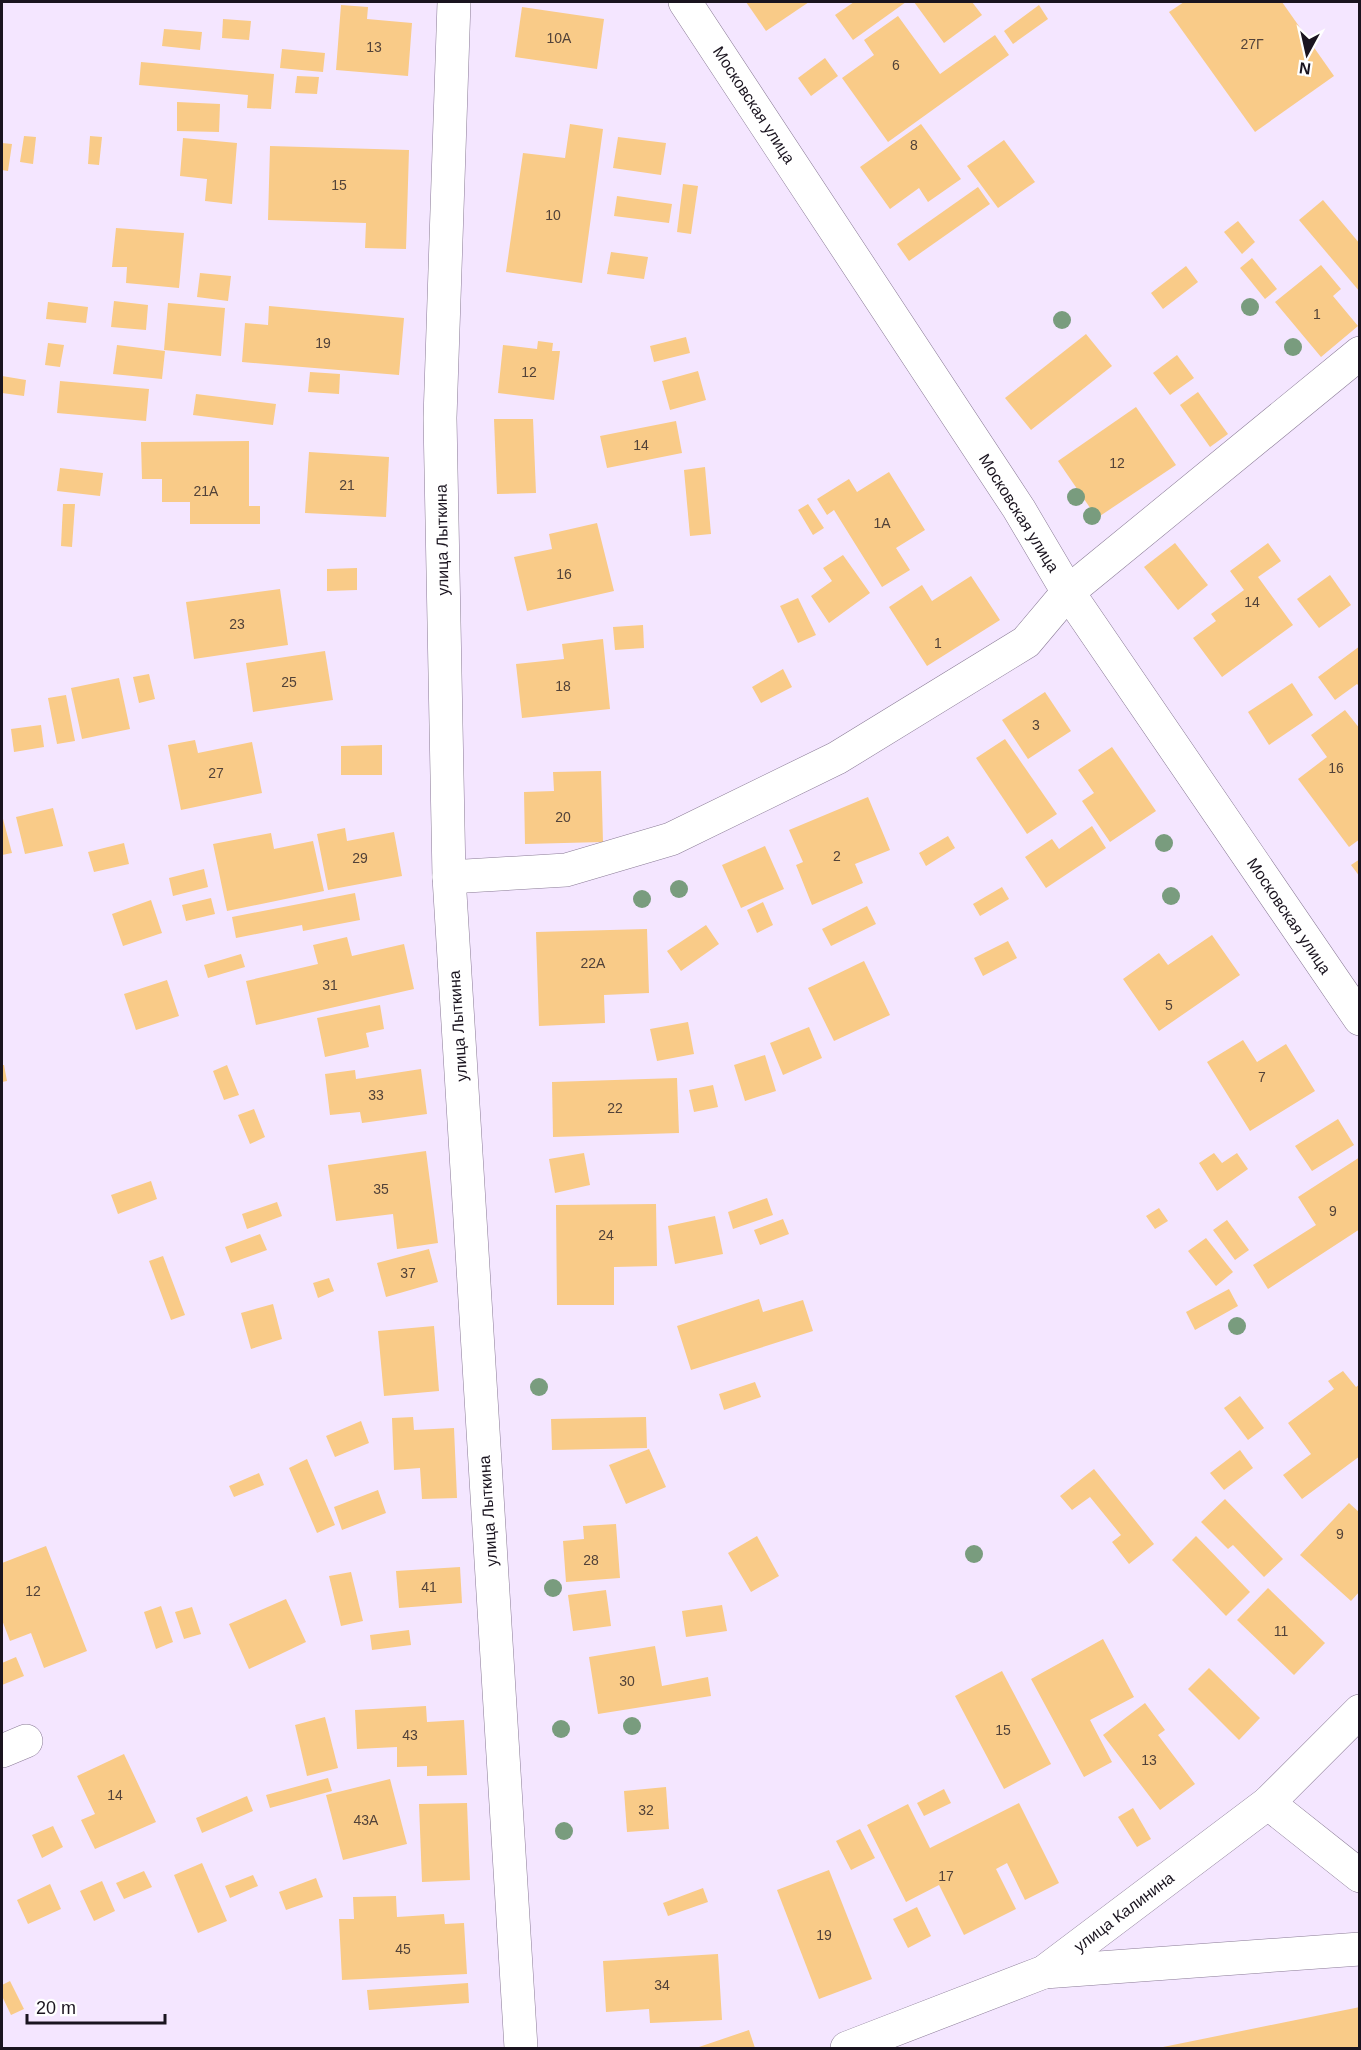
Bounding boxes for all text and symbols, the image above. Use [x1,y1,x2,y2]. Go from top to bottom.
north arrow [1277,24,1337,84]
house number: 10А [547,30,572,46]
house number: 27Г [1240,36,1264,52]
house number: 13 [366,39,382,55]
street label: Московская улица [710,43,798,167]
house number: 6 [892,57,900,73]
text: N [1298,59,1312,78]
house number: 8 [910,137,918,153]
house number: 15 [331,177,347,193]
house number: 10 [545,207,561,223]
house number: 1 [1313,306,1321,322]
house number: 19 [315,335,331,351]
house number: 12 [521,364,537,380]
house number: 14 [633,437,649,453]
street label: Московская улица [976,451,1062,575]
house number: 12 [1109,455,1125,471]
house number: 21 [339,477,355,493]
house number: 21А [194,483,219,499]
street label: улица Лыткина [433,484,451,596]
house number: 1А [873,515,891,531]
house number: 16 [556,566,572,582]
house number: 14 [1244,594,1260,610]
house number: 23 [229,616,245,632]
house number: 1 [934,635,942,651]
house number: 25 [281,674,297,690]
house number: 18 [555,678,571,694]
house number: 3 [1032,717,1040,733]
house number: 16 [1328,760,1344,776]
house number: 27 [208,765,224,781]
house number: 20 [555,809,571,825]
house number: 2 [833,848,841,864]
house number: 29 [352,850,368,866]
street label: Московская улица [1244,855,1334,977]
house number: 22А [581,955,606,971]
street label: улица Лыткина [446,970,470,1082]
house number: 31 [322,977,338,993]
house number: 5 [1165,997,1173,1013]
house number: 7 [1258,1069,1266,1085]
house number: 33 [368,1087,384,1103]
house number: 22 [607,1100,623,1116]
house number: 35 [373,1181,389,1197]
house number: 9 [1329,1203,1337,1219]
house number: 24 [598,1227,614,1243]
house number: 37 [400,1265,416,1281]
street label: улица Лыткина [476,1455,500,1567]
house number: 9 [1336,1526,1344,1542]
house number: 28 [583,1552,599,1568]
house number: 41 [421,1579,437,1595]
house number: 12 [25,1583,41,1599]
house number: 11 [1274,1623,1288,1639]
house number: 30 [619,1673,635,1689]
house number: 15 [995,1722,1011,1738]
house number: 43 [402,1727,418,1743]
house number: 13 [1141,1752,1157,1768]
house number: 14 [107,1787,123,1803]
house number: 32 [638,1802,654,1818]
house number: 43А [354,1812,379,1828]
house number: 17 [938,1868,954,1884]
street label: улица Калинина [1071,1869,1177,1955]
house number: 19 [816,1927,832,1943]
house number: 45 [395,1941,411,1957]
house number: 34 [654,1977,670,1993]
scale bar [27,1987,165,2025]
text: 20 m [36,1998,76,2018]

